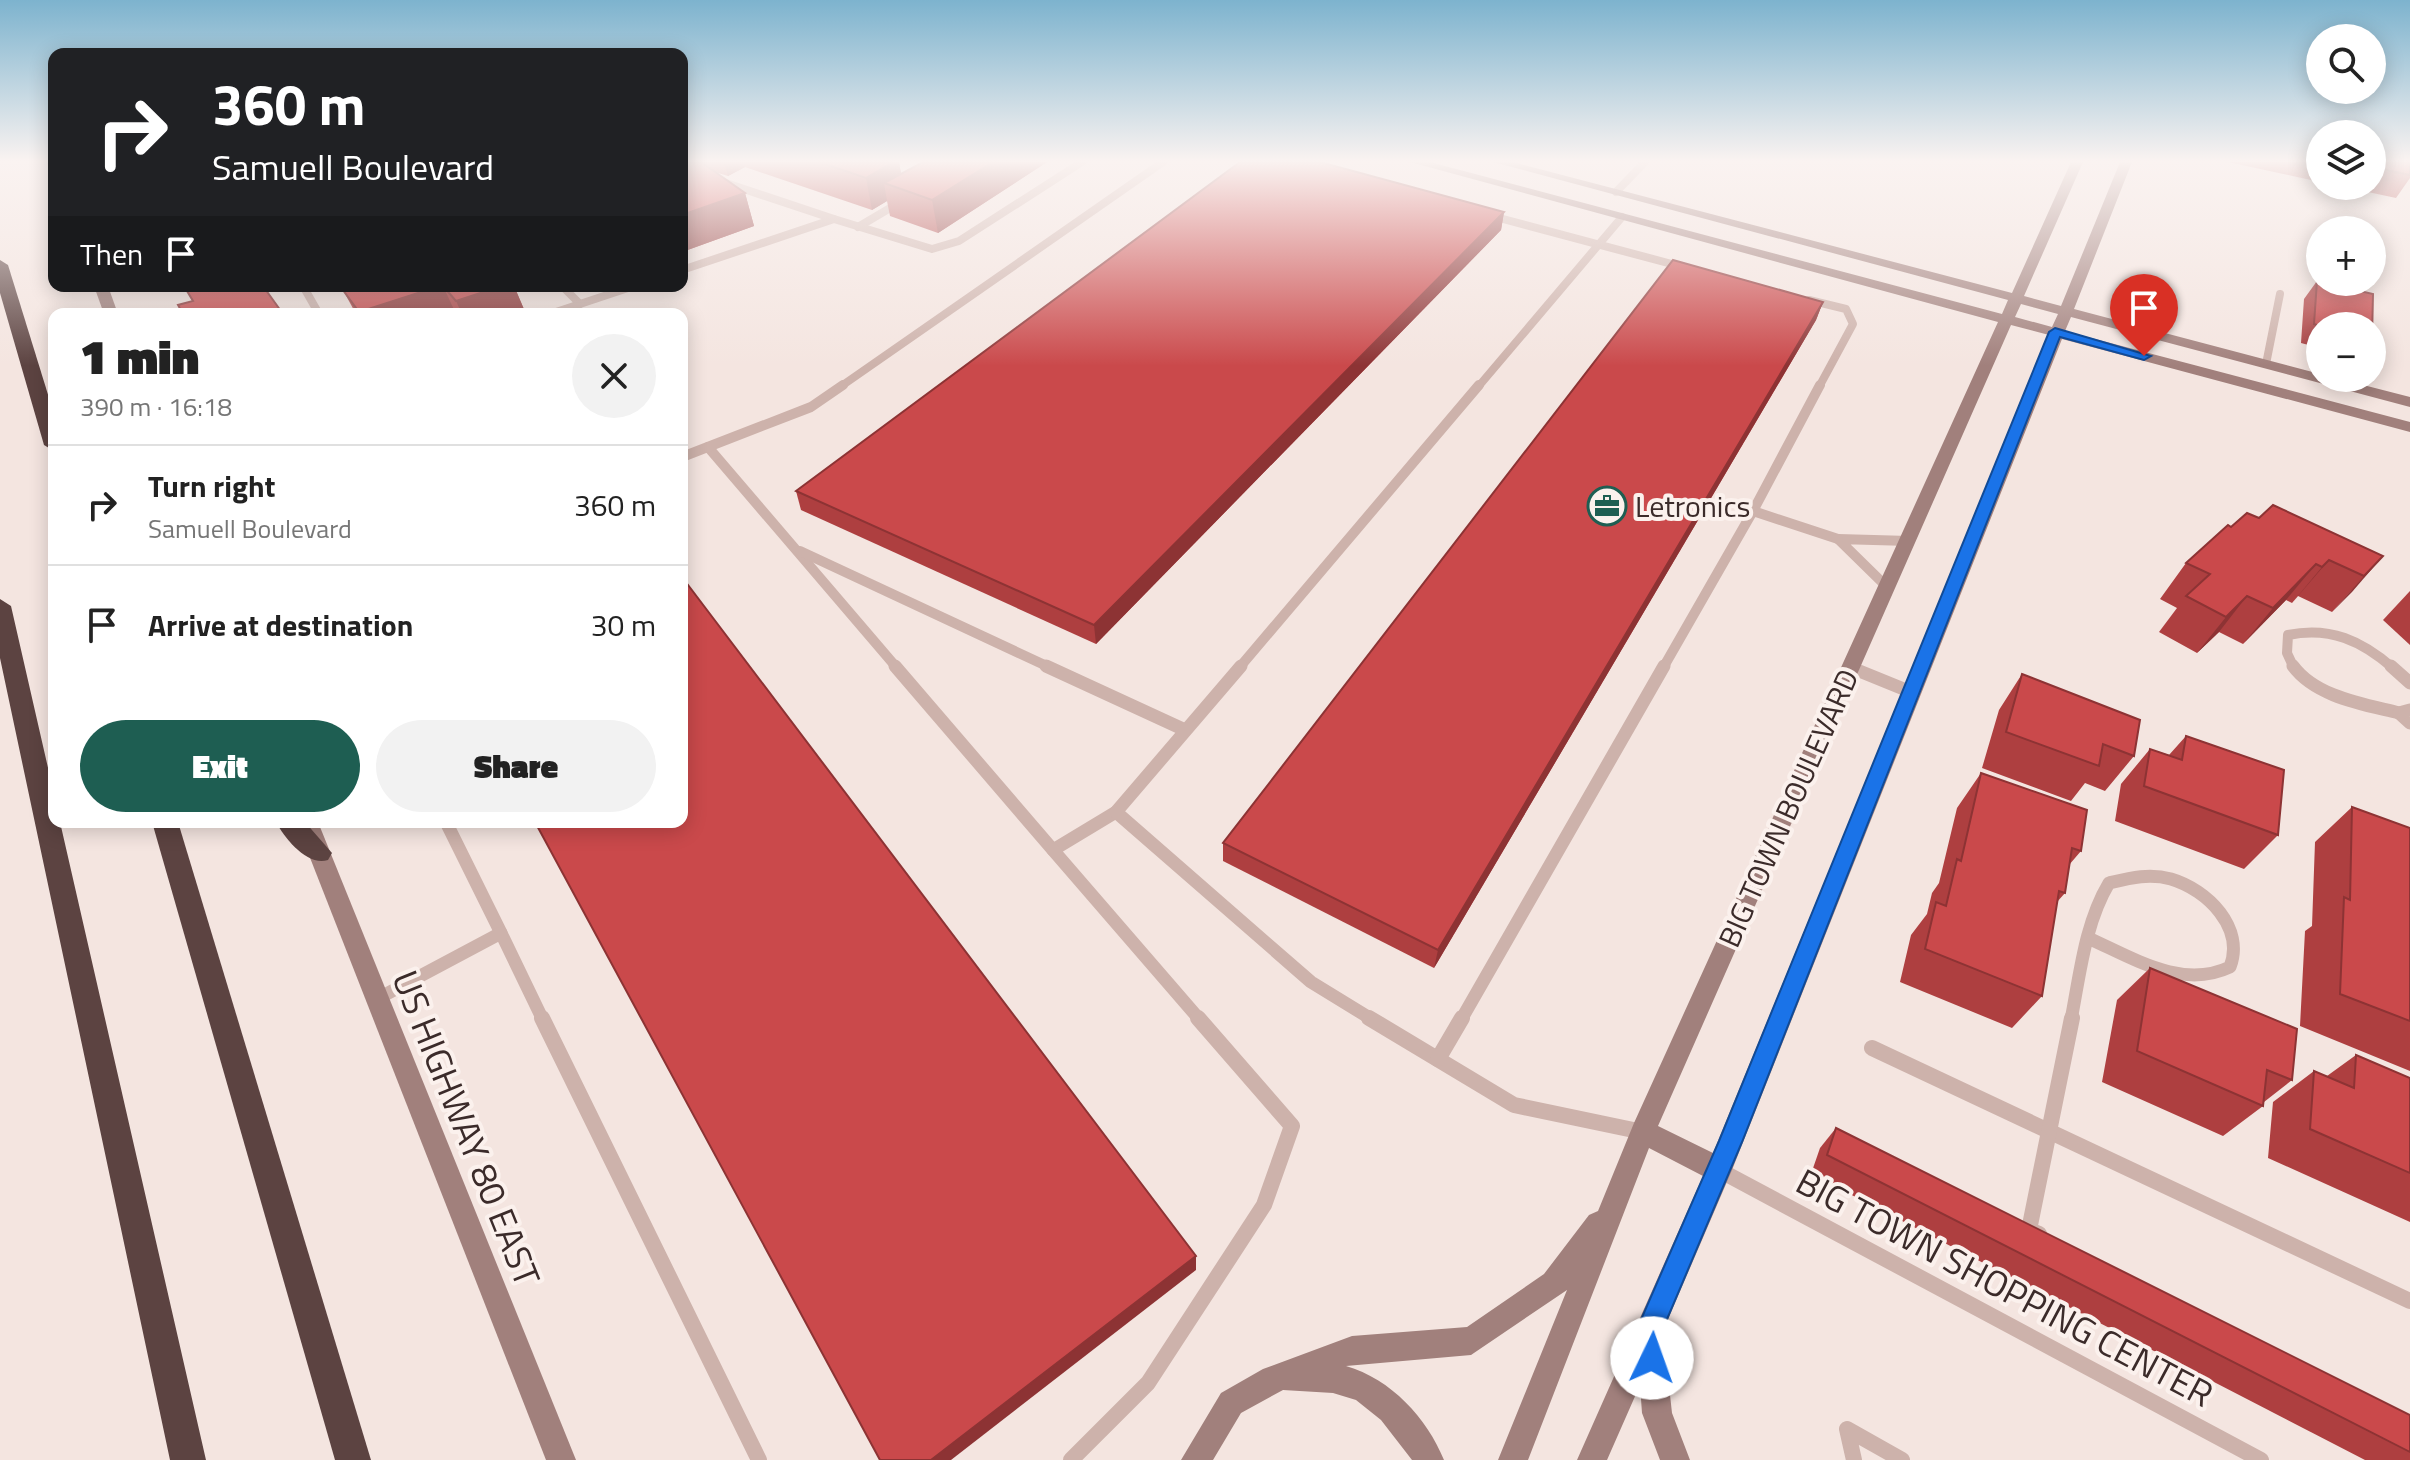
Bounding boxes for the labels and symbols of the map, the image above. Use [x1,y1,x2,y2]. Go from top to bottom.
pin [2110,274,2178,356]
place label: Letronics [1635,483,1750,529]
office icon: Letronics [1586,485,1628,527]
street label: BIG TOWN BOULEVARD [1706,662,1870,954]
street label: US HIGHWAY 80 EAST [379,962,555,1294]
street label: BIG TOWN SHOPPING CENTER [1787,1153,2223,1421]
position arrow [1610,1316,1694,1400]

